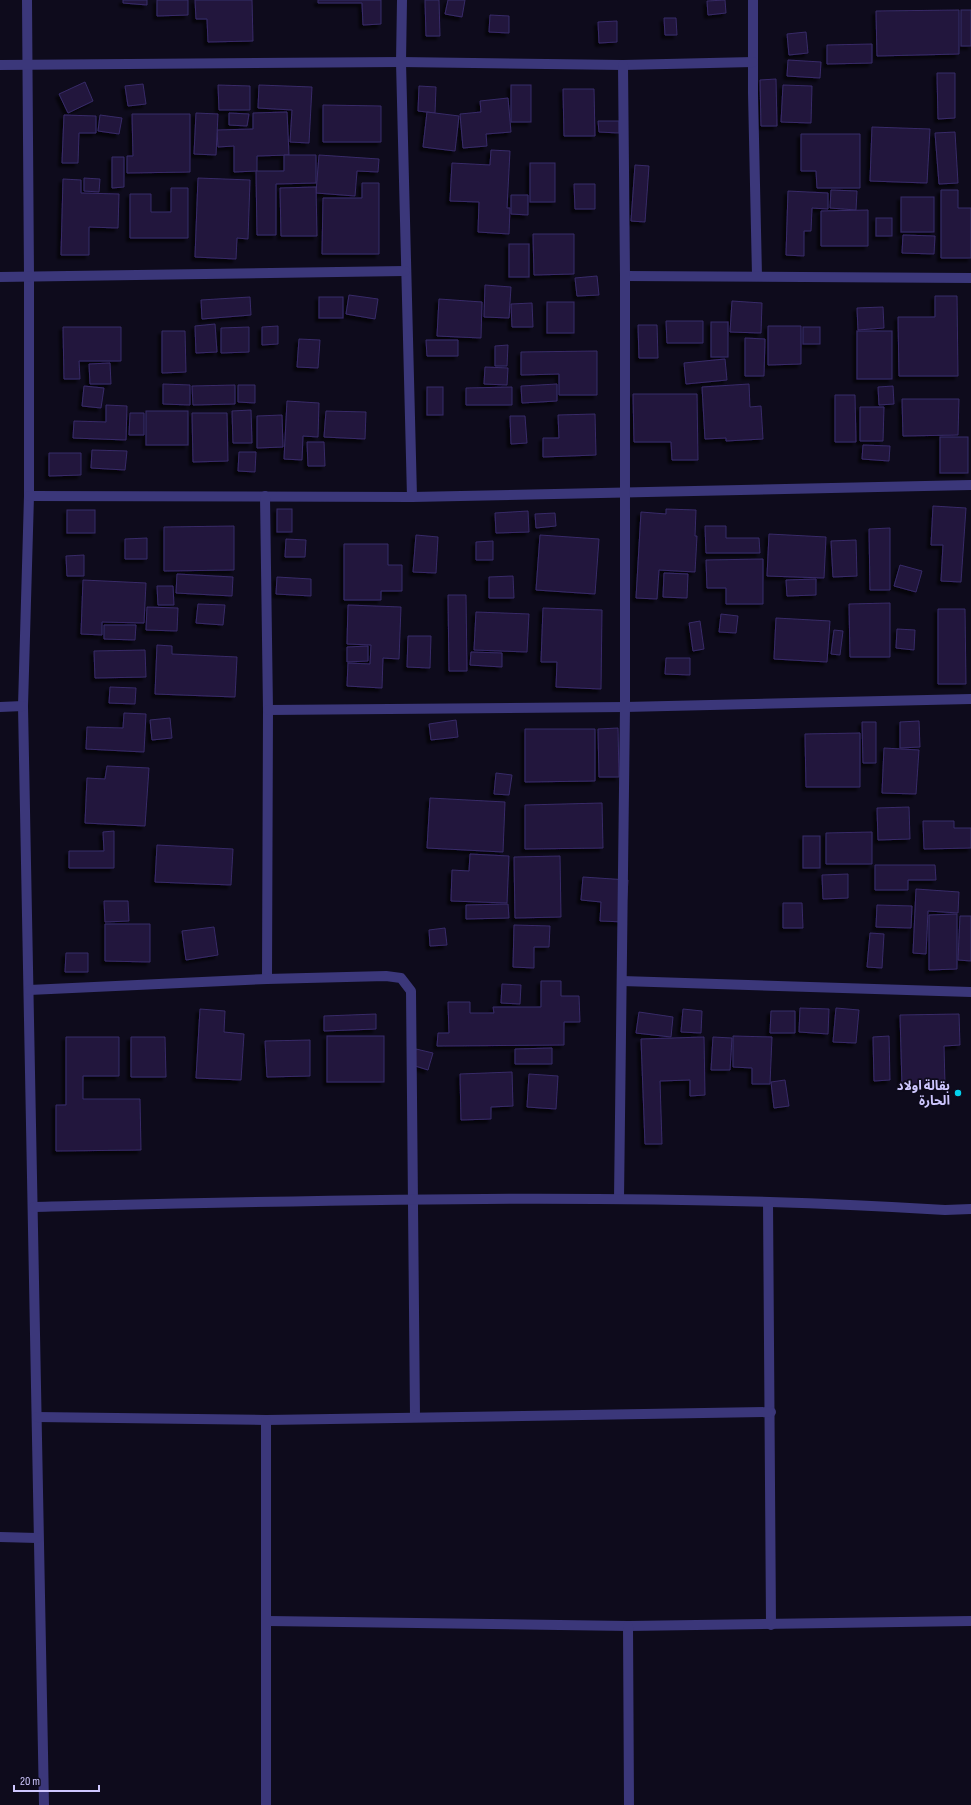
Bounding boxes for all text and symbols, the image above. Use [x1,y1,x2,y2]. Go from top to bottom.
place label: بقالة اولاد الحارة [897,1078,950,1109]
marker: بقالة اولاد الحارة [953,1088,963,1098]
scale bar [14,1767,99,1793]
text: 20 m [20,1774,40,1789]

